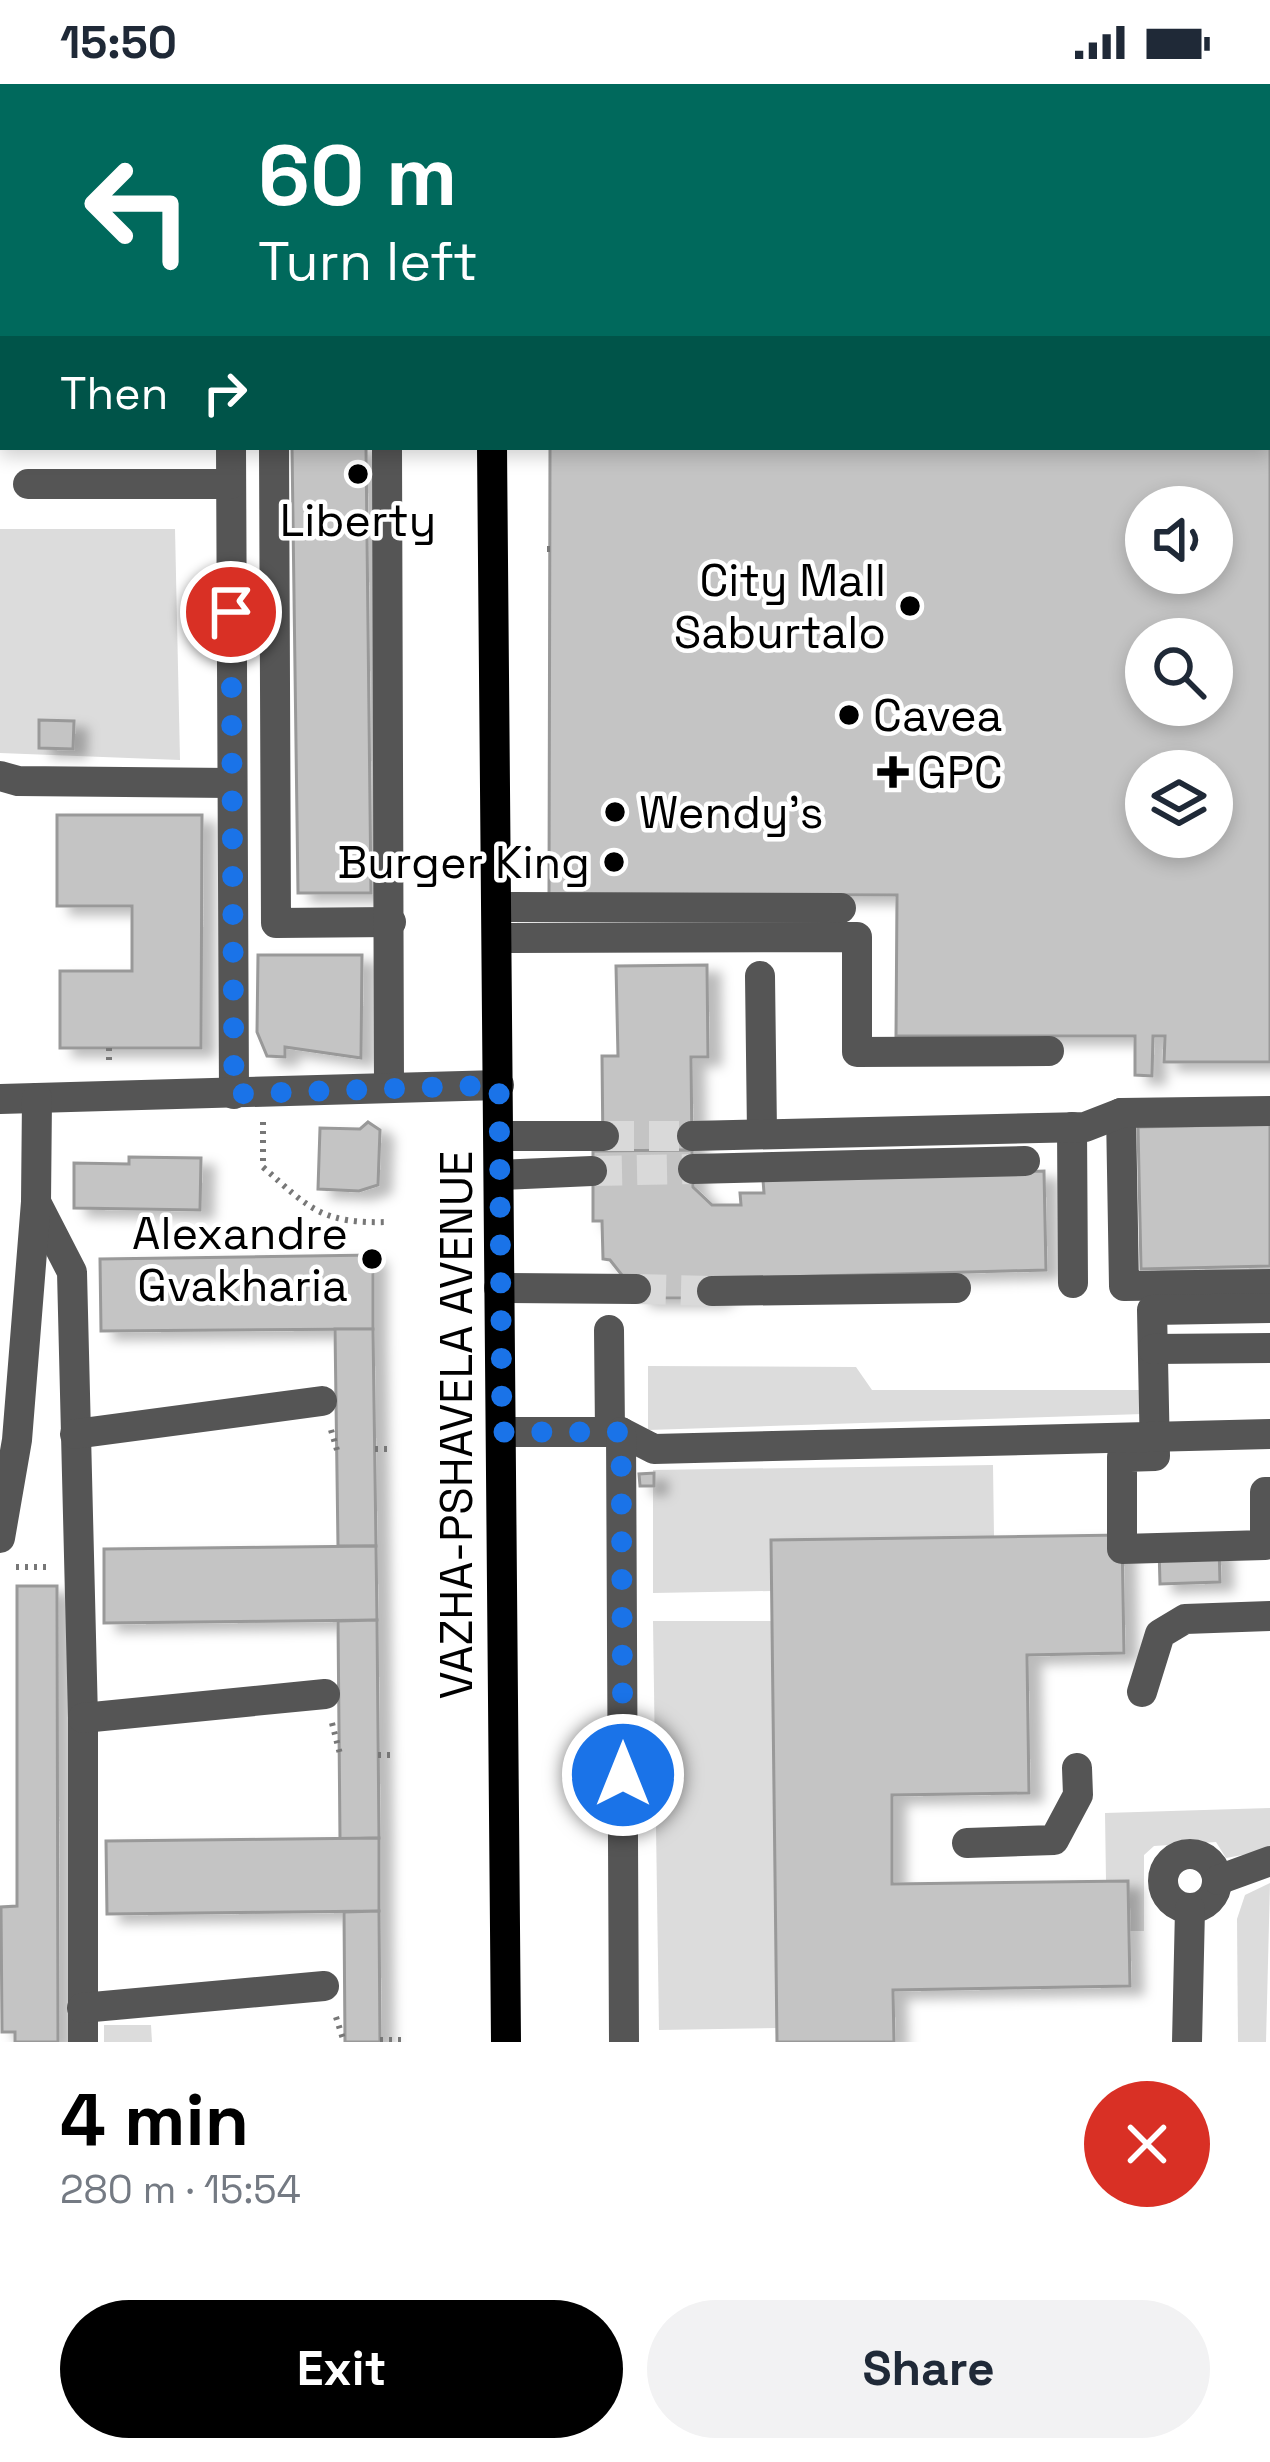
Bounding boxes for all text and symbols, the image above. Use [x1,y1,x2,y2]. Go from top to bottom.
text: 15:50 [60,14,177,71]
text: 60 m [258,122,457,230]
icon: left [60,132,216,288]
text: Turn left [258,227,478,296]
icon: right [192,360,258,426]
text: Then [60,365,168,422]
marker: Liberty [345,461,371,487]
map controls [1125,486,1233,858]
button: sound [1125,486,1233,594]
place label: Liberty [280,492,436,549]
place label: City Mall Saburtalo [674,552,886,661]
pin [180,561,282,663]
icon: arrive [198,579,264,645]
marker: City Mall Saburtalo [897,593,923,619]
button: search [1125,618,1233,726]
place label: Cavea [873,687,1002,744]
marker: Cavea [836,702,862,728]
place label: GPC [917,744,1003,801]
button: layers [1125,750,1233,858]
marker: GPC [880,759,906,785]
place label: Wendy's [639,784,823,841]
marker: Wendy's [602,799,628,825]
place label: Burger King [338,834,590,891]
marker: Burger King [601,849,627,875]
street label: VAZHA-PSHAVELA AVENUE [428,1151,485,1699]
place label: Alexandre Gvakharia [132,1205,348,1314]
marker: Alexandre Gvakharia [359,1246,385,1272]
position arrow [560,1712,686,1838]
text: 4 min [60,2074,249,2166]
button: close [1084,2081,1210,2207]
text: 280 m · 15:54 [60,2165,301,2214]
button: Exit [60,2300,623,2438]
button: Share [647,2300,1210,2438]

